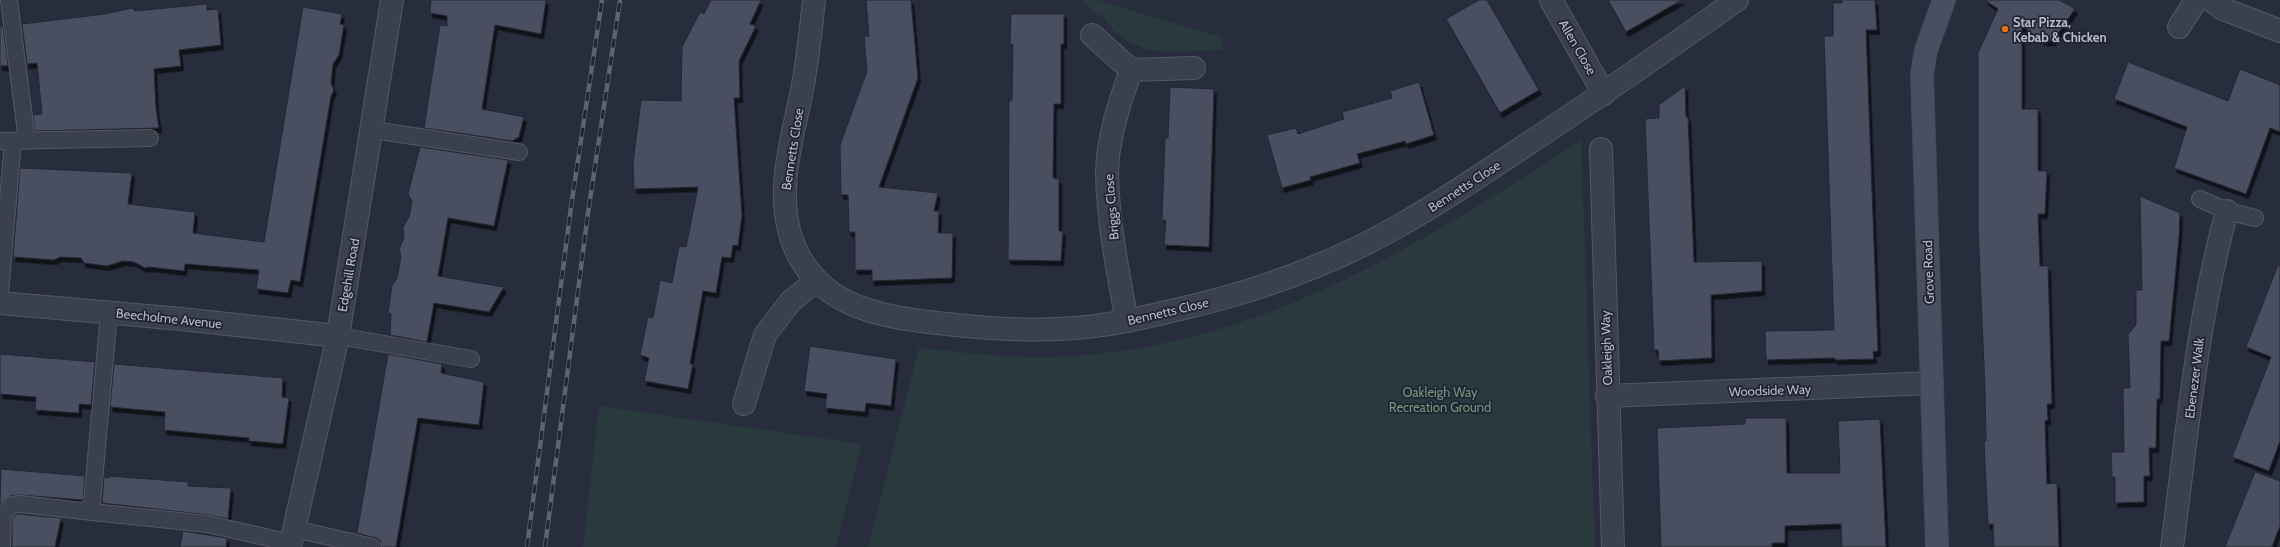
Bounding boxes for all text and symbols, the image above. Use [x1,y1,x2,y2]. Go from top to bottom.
place label: Star Pizza, Kebab & Chicken [2013,14,2107,45]
street label: Allen Close [1556,17,1600,78]
marker: Star Pizza, Kebab & Chicken [2000,24,2010,34]
street label: Bennetts Close [778,106,806,191]
street label: Bennetts Close [1425,157,1503,215]
street label: Briggs Close [1100,173,1122,241]
street label: Edgehill Road [334,237,362,313]
street label: Grove Road [1919,240,1937,304]
street label: Bennetts Close [1126,294,1211,328]
street label: Beecholme Avenue [115,304,223,332]
street label: Oakleigh Way [1597,310,1615,386]
street label: Ebenezer Walk [2181,336,2207,419]
street label: Woodside Way [1728,381,1812,399]
park label: Oakleigh Way Recreation Ground [1389,384,1491,415]

